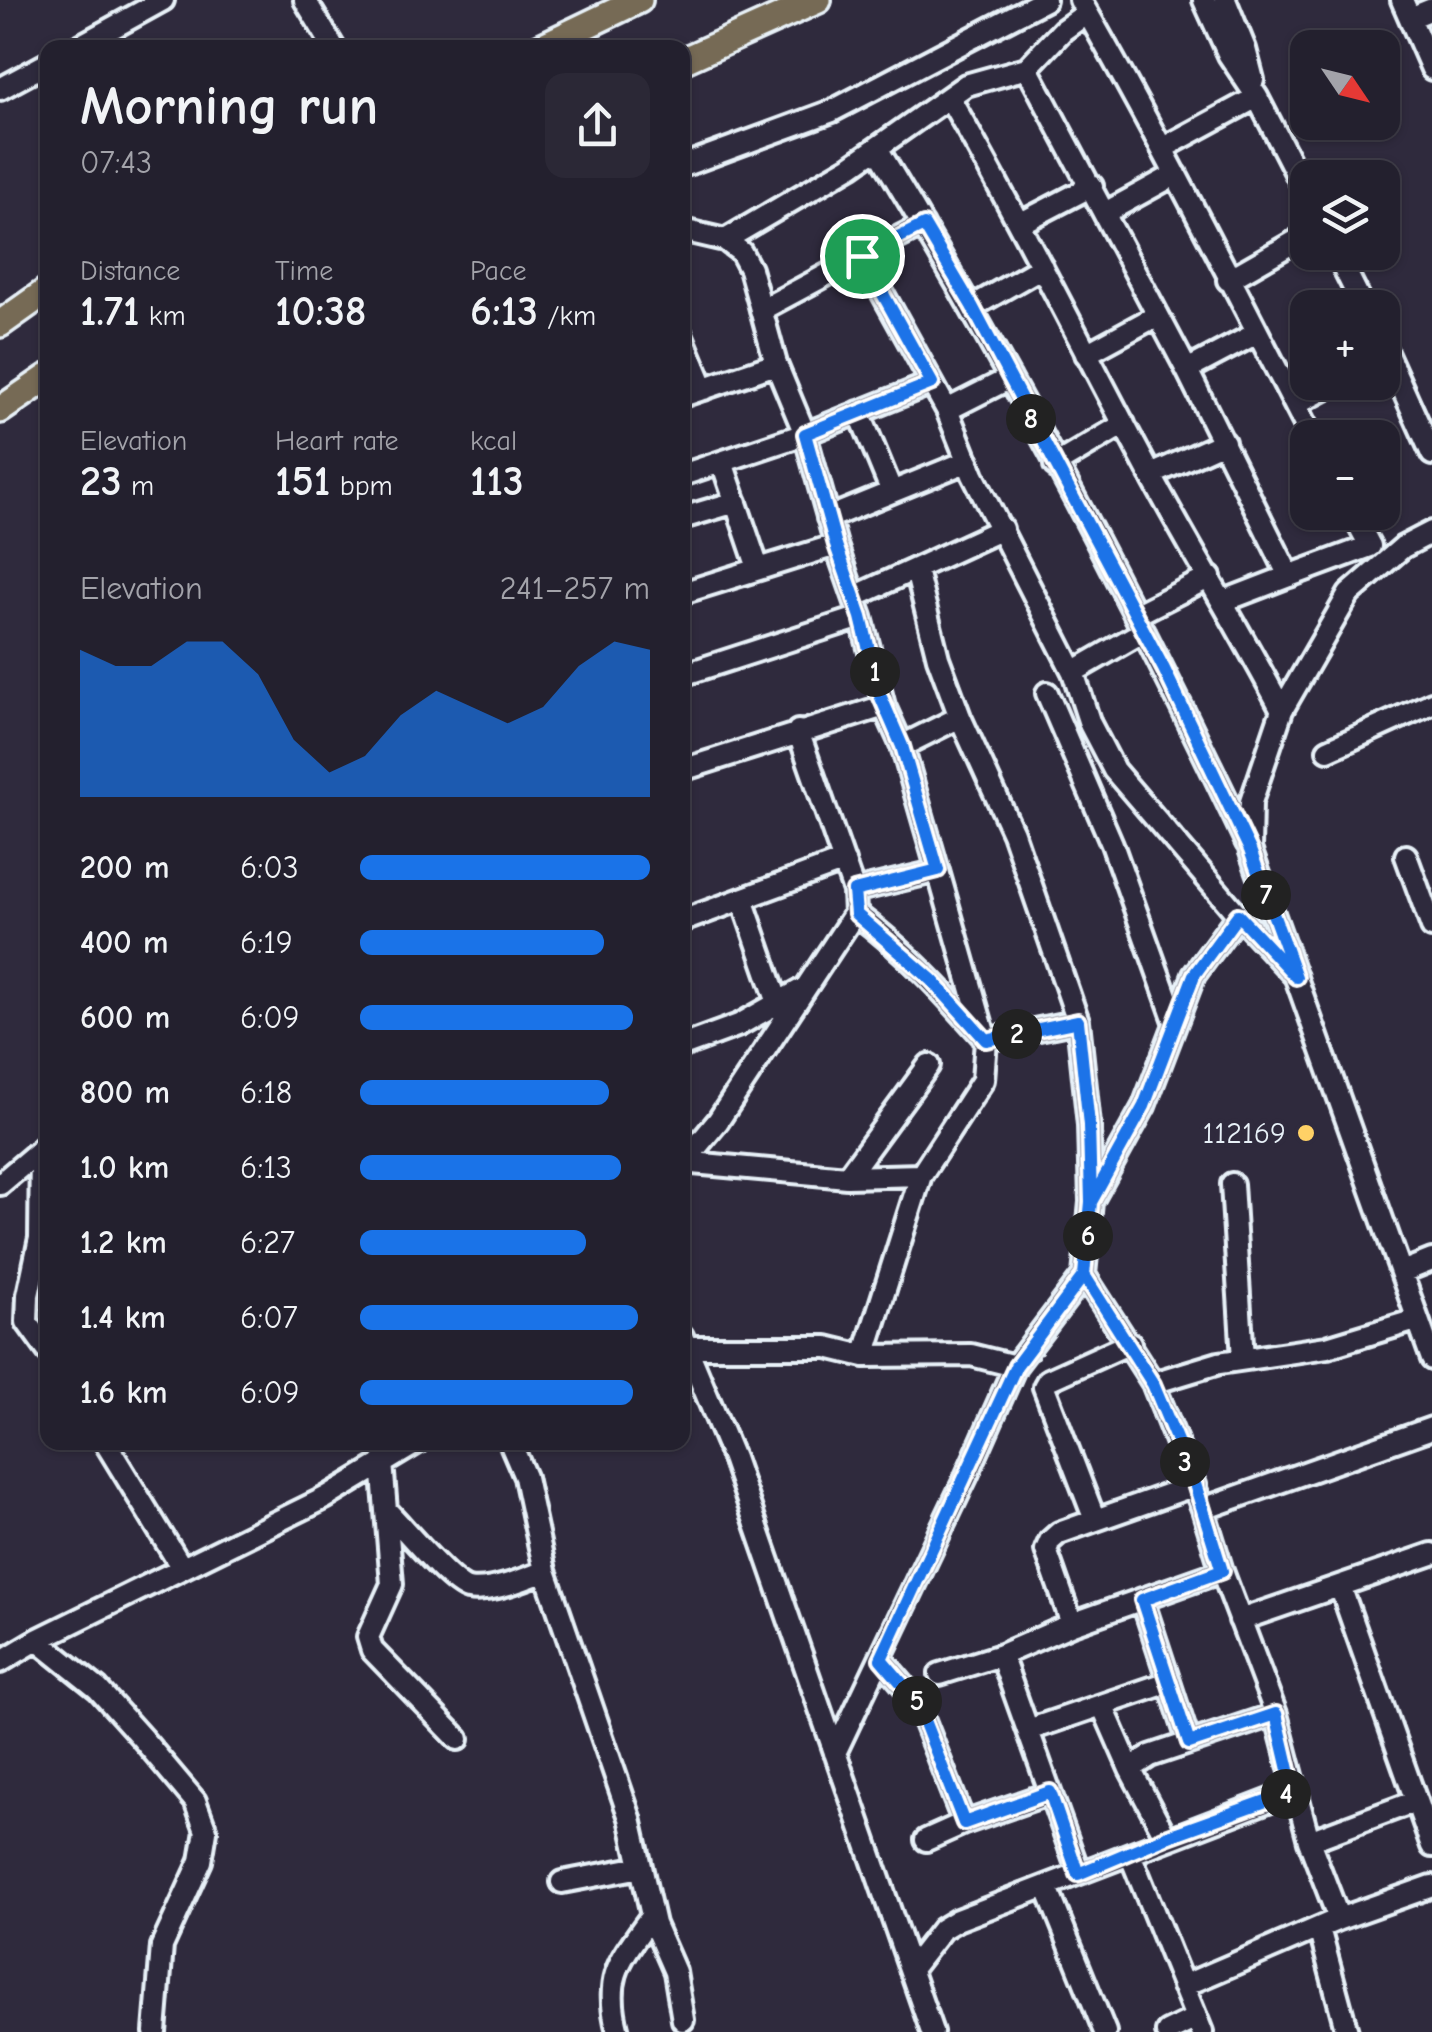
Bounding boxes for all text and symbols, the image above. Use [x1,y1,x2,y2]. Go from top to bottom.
north arrow [1290,30,1400,140]
map controls [1290,30,1400,530]
button: share [545,73,650,178]
text: Morning run [80,74,378,138]
text: 07:43 [80,144,152,181]
button: layers [1290,160,1400,270]
pin [820,214,905,299]
icon: arrive [835,229,890,284]
text: Distance [80,255,180,287]
text: Time [275,255,333,287]
text: Pace [470,255,526,287]
text: 1.71 [80,287,140,336]
text: 10:38 [275,287,366,336]
text: 6:13 [470,287,538,336]
button: + [1290,290,1400,400]
text: km [140,300,186,332]
text: /km [538,300,596,332]
pin: 8 [1006,394,1056,444]
text: 8 [1024,403,1038,435]
button: − [1290,420,1400,530]
text: Elevation [80,425,187,457]
text: Heart rate [275,425,398,457]
text: kcal [470,425,517,457]
text: 23 [80,457,122,506]
text: 151 [275,457,330,506]
text: 113 [470,457,524,506]
text: m [122,470,154,502]
text: bpm [330,470,393,502]
text: Elevation [80,570,203,607]
text: 241–257 m [500,570,650,607]
pin: 1 [850,647,900,697]
text: 1 [869,656,881,688]
text: 200 m [80,849,169,886]
text: 6:03 [240,849,299,886]
pin: 7 [1241,870,1291,920]
text: 7 [1260,879,1272,911]
text: 400 m [80,924,168,961]
text: 6:19 [240,924,293,961]
text: 600 m [80,999,170,1036]
text: 6:09 [240,999,300,1036]
pin: 2 [992,1009,1042,1059]
text: 2 [1010,1018,1024,1050]
text: 800 m [80,1074,170,1111]
text: 6:18 [240,1074,292,1111]
place label: 112169 [1202,1116,1286,1151]
marker: 112169 [1295,1122,1317,1144]
text: 1.0 km [80,1149,169,1186]
text: 6:13 [240,1149,292,1186]
pin: 6 [1063,1211,1113,1261]
text: 6 [1081,1220,1095,1252]
text: 1.2 km [80,1224,167,1261]
text: 6:27 [240,1224,295,1261]
text: 1.4 km [80,1299,166,1336]
text: 6:07 [240,1299,298,1336]
text: 1.6 km [80,1374,168,1411]
text: 6:09 [240,1374,300,1411]
pin: 3 [1160,1437,1210,1487]
text: 3 [1178,1446,1192,1478]
pin: 5 [892,1676,942,1726]
text: 5 [910,1685,924,1717]
pin: 4 [1261,1769,1311,1819]
text: 4 [1279,1778,1293,1810]

